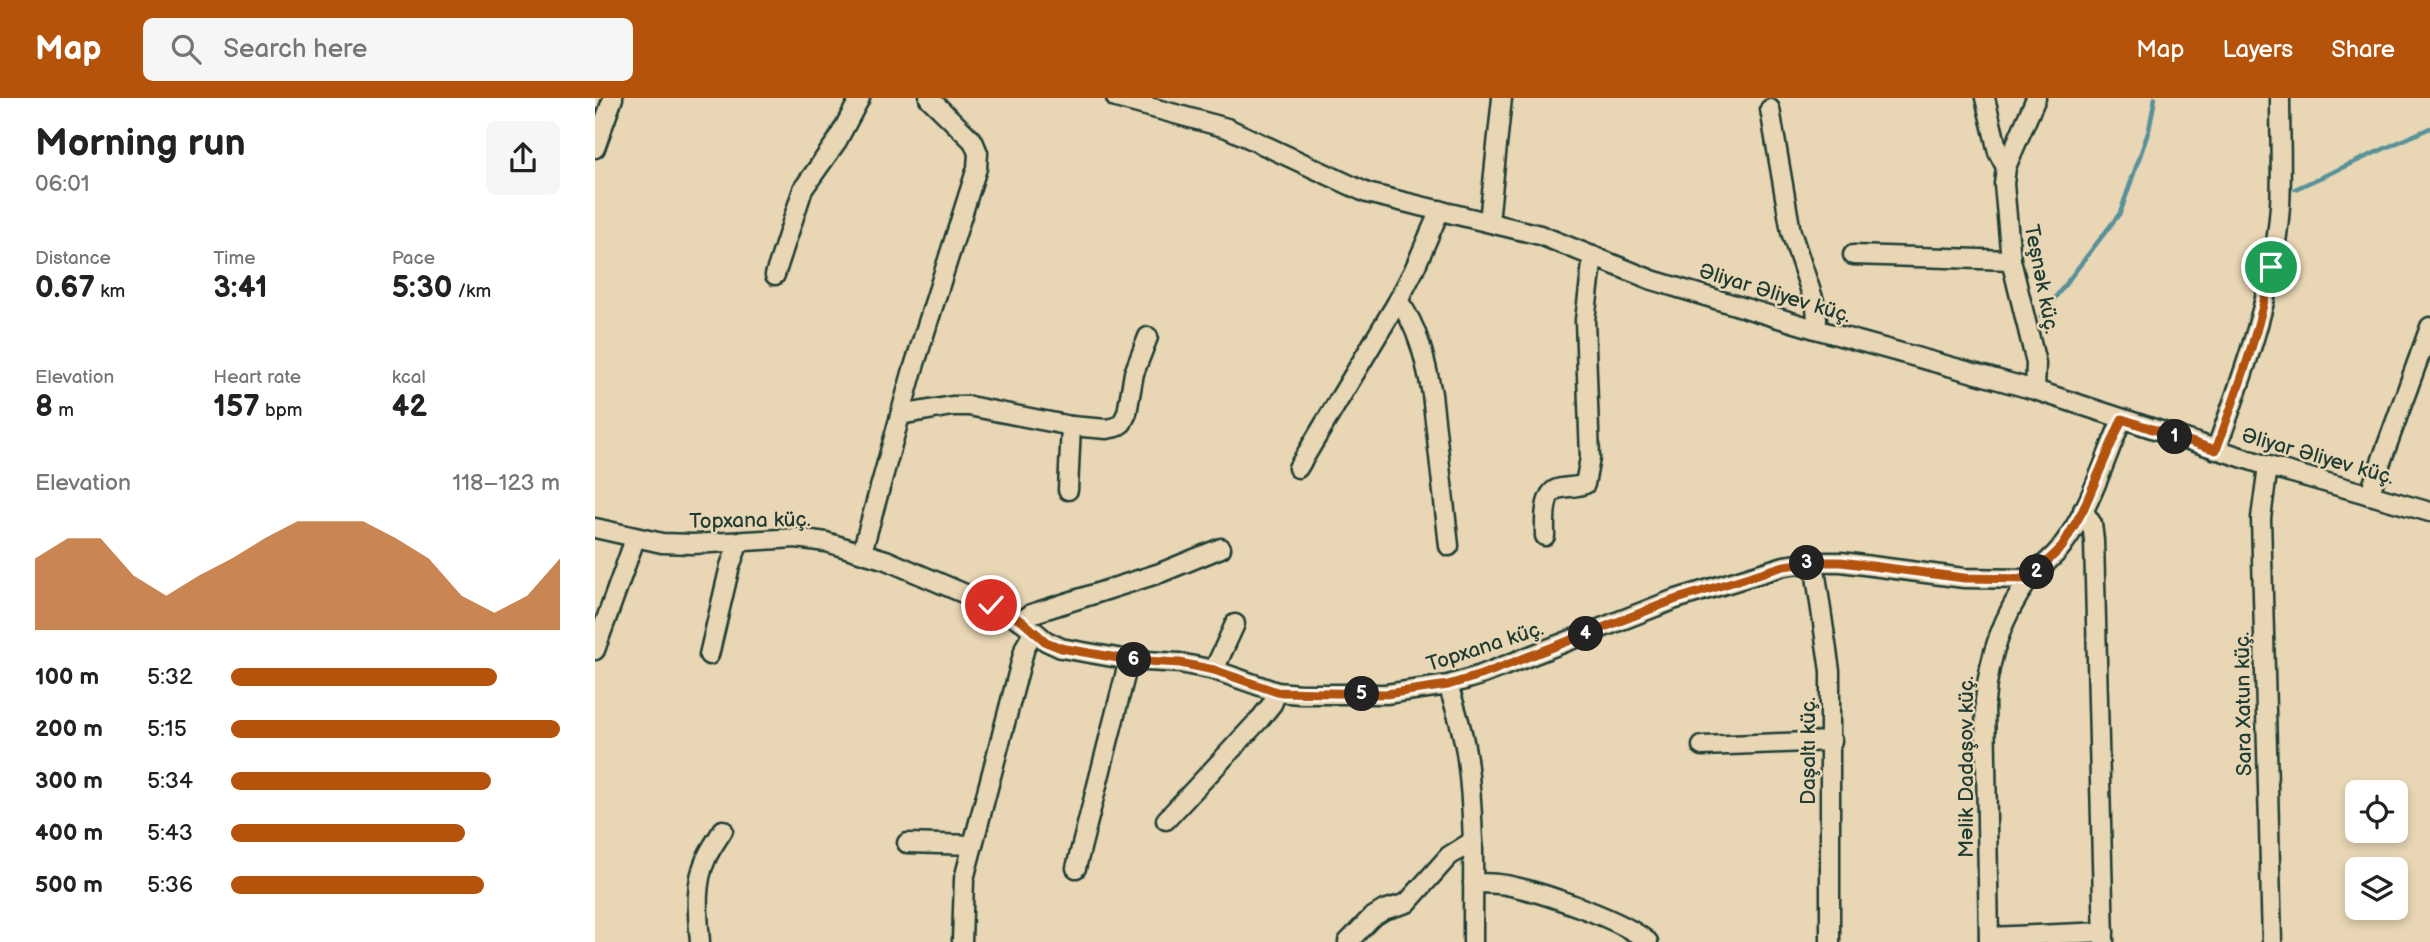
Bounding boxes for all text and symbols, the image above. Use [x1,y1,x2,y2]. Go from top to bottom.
search box [143,18,633,81]
text: Map [35,29,101,69]
icon: search [167,30,205,68]
text: Search here [223,34,367,65]
text: Map [2136,35,2184,64]
text: Layers [2222,35,2293,64]
text: Share [2331,35,2395,64]
text: Morning run [35,121,246,166]
button: share [486,121,560,195]
text: 06:01 [35,170,90,198]
street label: Teşnək küç. [2019,222,2064,336]
pin [2241,237,2301,297]
text: Distance [35,247,111,270]
text: Time [213,247,255,270]
text: Pace [392,247,435,270]
icon: arrive [2252,248,2290,286]
street label: Əliyar Əliyev küç. [1696,258,1854,329]
text: 0.67 [35,270,95,306]
text: 3:41 [213,270,268,306]
text: 5:30 [392,270,452,306]
text: km [95,280,125,303]
text: /km [452,280,491,303]
text: Elevation [35,366,114,389]
text: Heart rate [213,366,301,389]
text: kcal [392,366,426,389]
text: 8 [35,389,53,425]
text: 157 [213,389,260,425]
text: 42 [392,389,427,425]
text: m [53,399,74,422]
text: bpm [260,399,302,422]
pin: 1 [2157,420,2193,454]
street label: Əliyar Əliyev küç. [2238,423,2397,490]
text: 1 [2171,425,2179,448]
text: Elevation [35,469,131,497]
text: 118–123 m [452,469,560,497]
street label: Topxana küç. [689,507,811,534]
pin: 3 [1789,546,1825,580]
text: 3 [1801,551,1812,574]
pin: 2 [2019,554,2055,589]
text: 2 [2031,560,2042,583]
pin [961,575,1021,635]
icon: check [972,586,1010,624]
street label: Topxana küç. [1423,616,1547,677]
pin: 4 [1569,616,1604,652]
text: 4 [1580,622,1591,645]
street label: Sara Xatun küç. [2230,632,2257,776]
pin: 6 [1117,642,1151,678]
text: 6 [1128,648,1139,671]
text: 100 m [35,663,99,691]
text: 5:32 [147,663,193,691]
pin: 5 [1345,676,1379,712]
street label: Məlik Dadaşov küç. [1954,676,1979,858]
text: 5 [1356,682,1367,705]
street label: Daşaltı küç. [1796,697,1821,805]
text: 200 m [35,715,103,743]
text: 5:15 [147,715,187,743]
text: 300 m [35,767,103,795]
text: 5:34 [147,767,193,795]
map controls [2345,780,2408,920]
button: locate [2345,780,2408,843]
text: 400 m [35,819,103,847]
text: 5:43 [147,819,193,847]
button: layers [2345,857,2408,920]
text: 500 m [35,871,103,899]
text: 5:36 [147,871,193,899]

